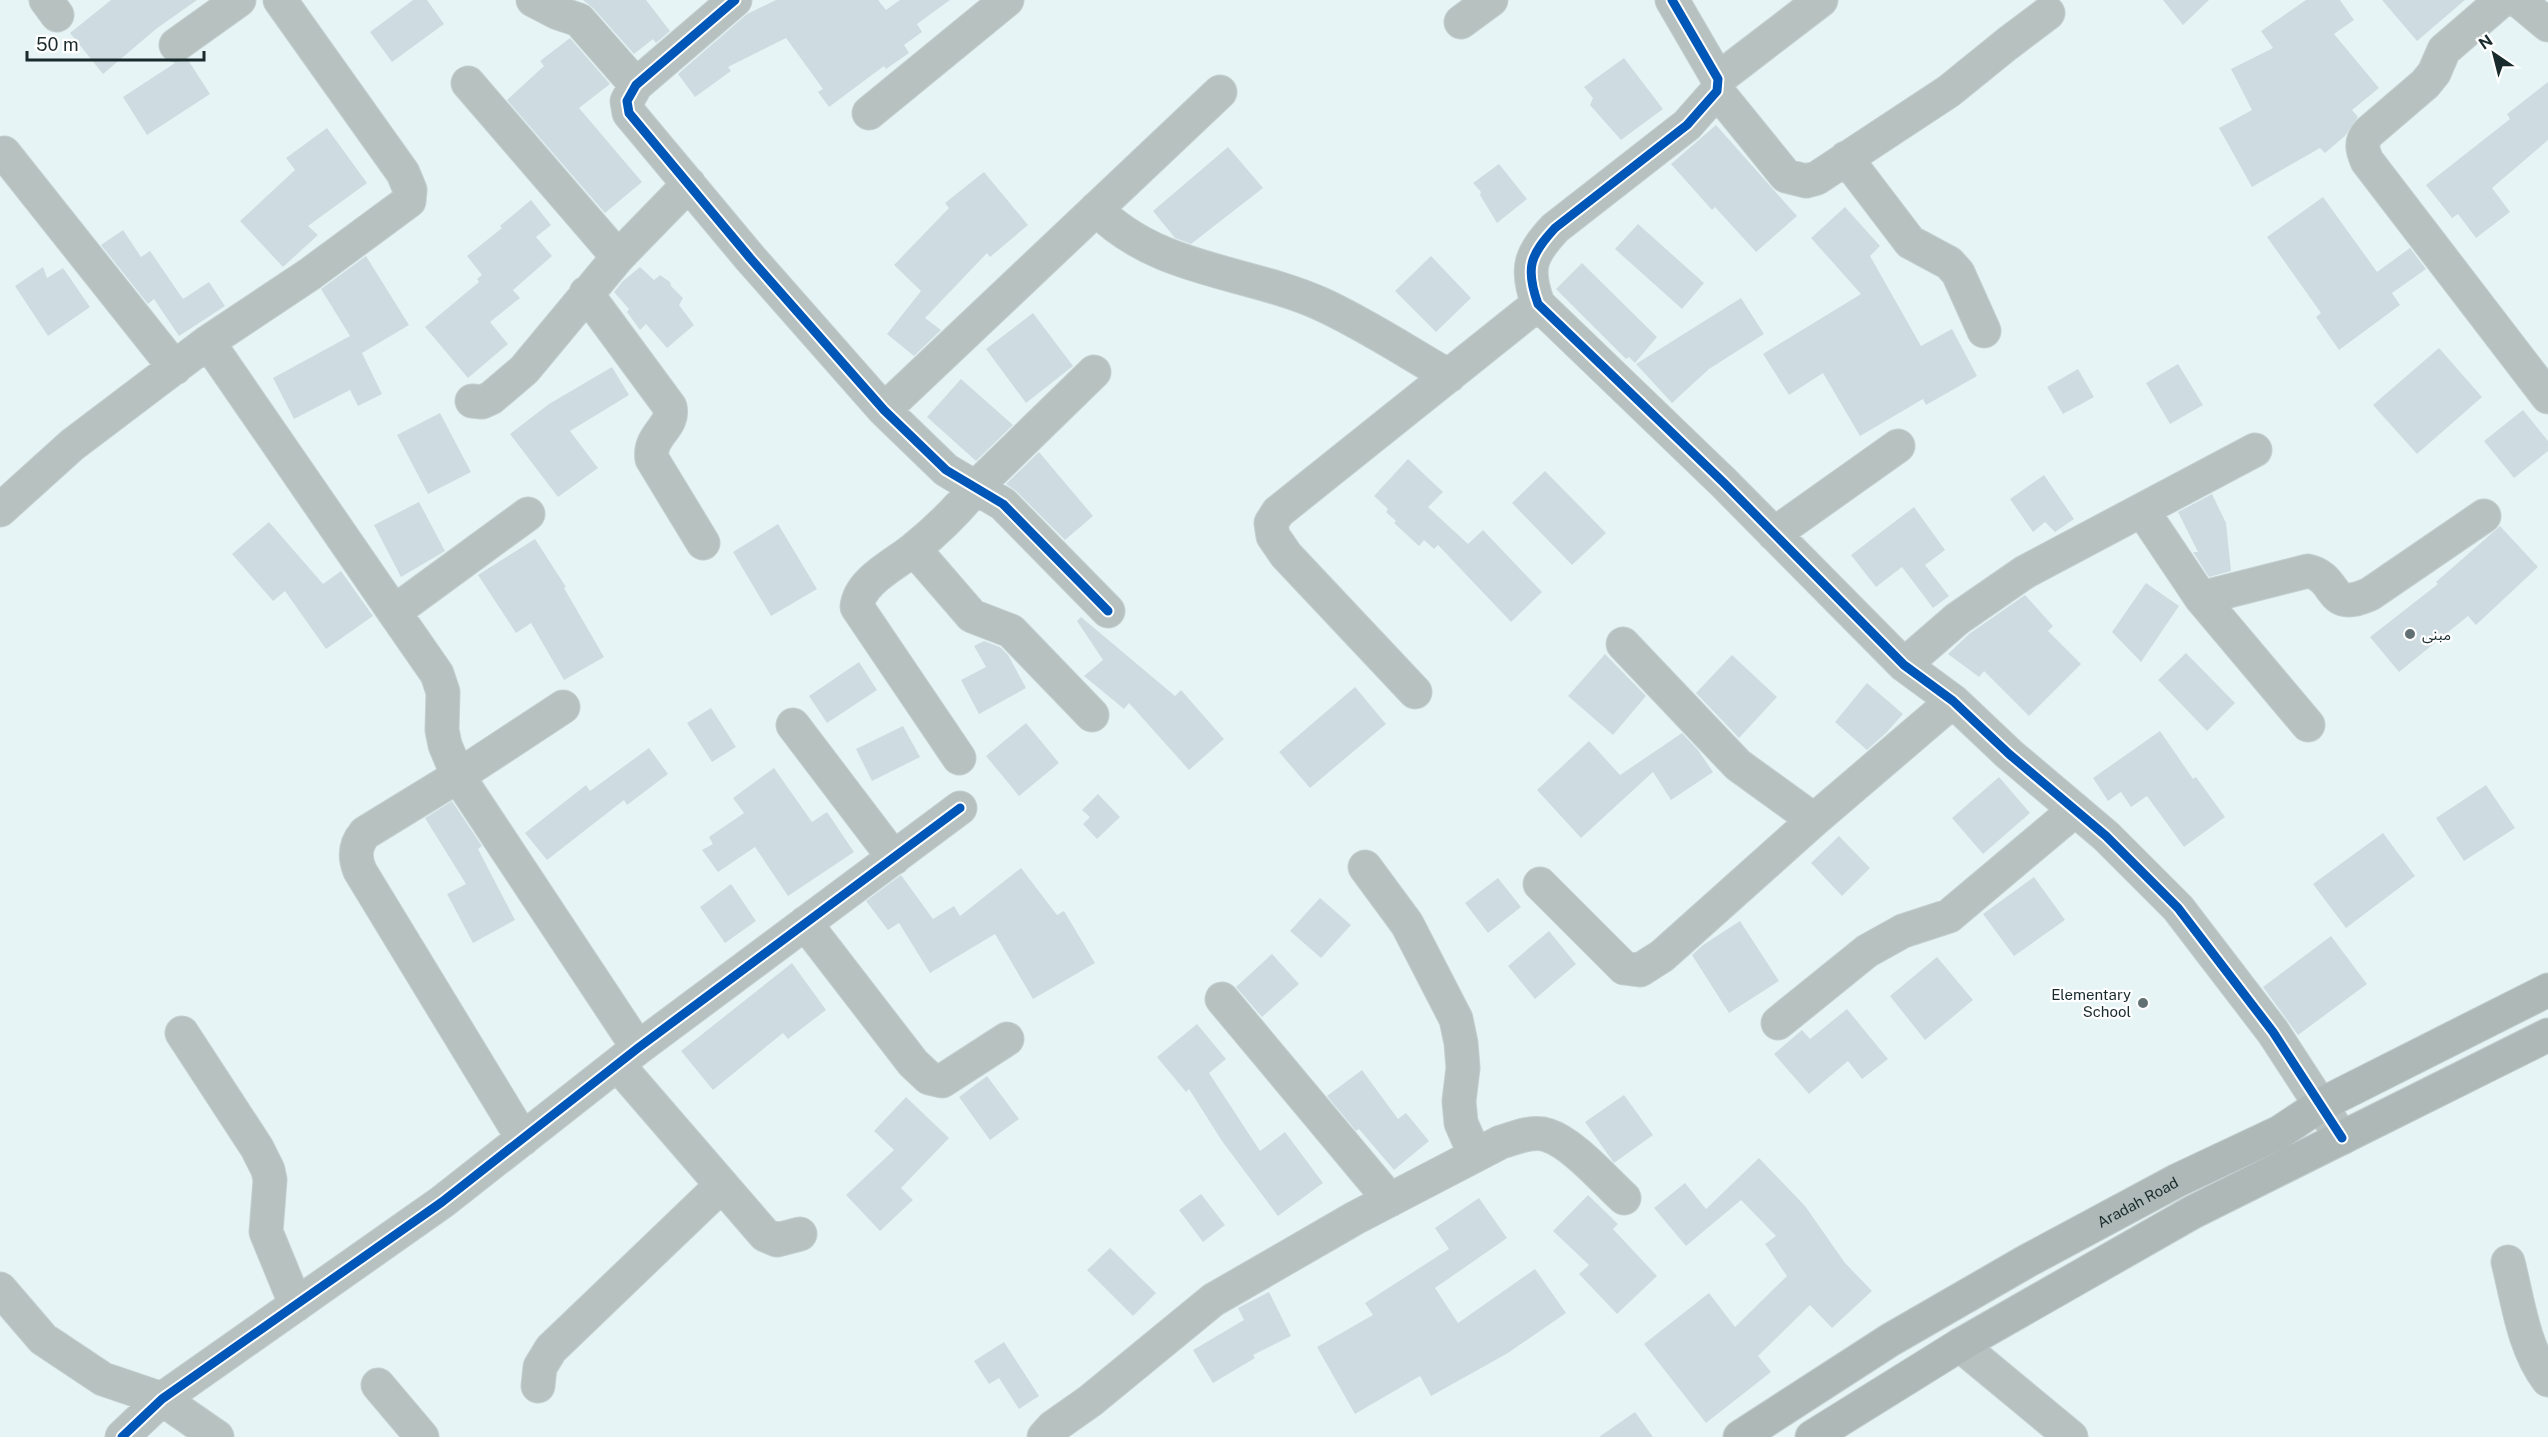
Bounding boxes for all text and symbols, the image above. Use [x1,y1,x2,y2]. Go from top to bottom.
scale bar [27,24,204,62]
north arrow [2464,24,2524,84]
text: N [2475,31,2496,53]
text: 50 m [36,34,79,55]
place label: مبنى [2422,626,2451,644]
marker: مبنى [2403,627,2417,641]
place label: Elementary School [2051,986,2131,1020]
marker: Elementary School [2136,996,2150,1010]
street label: Aradah Road [2094,1173,2181,1230]

